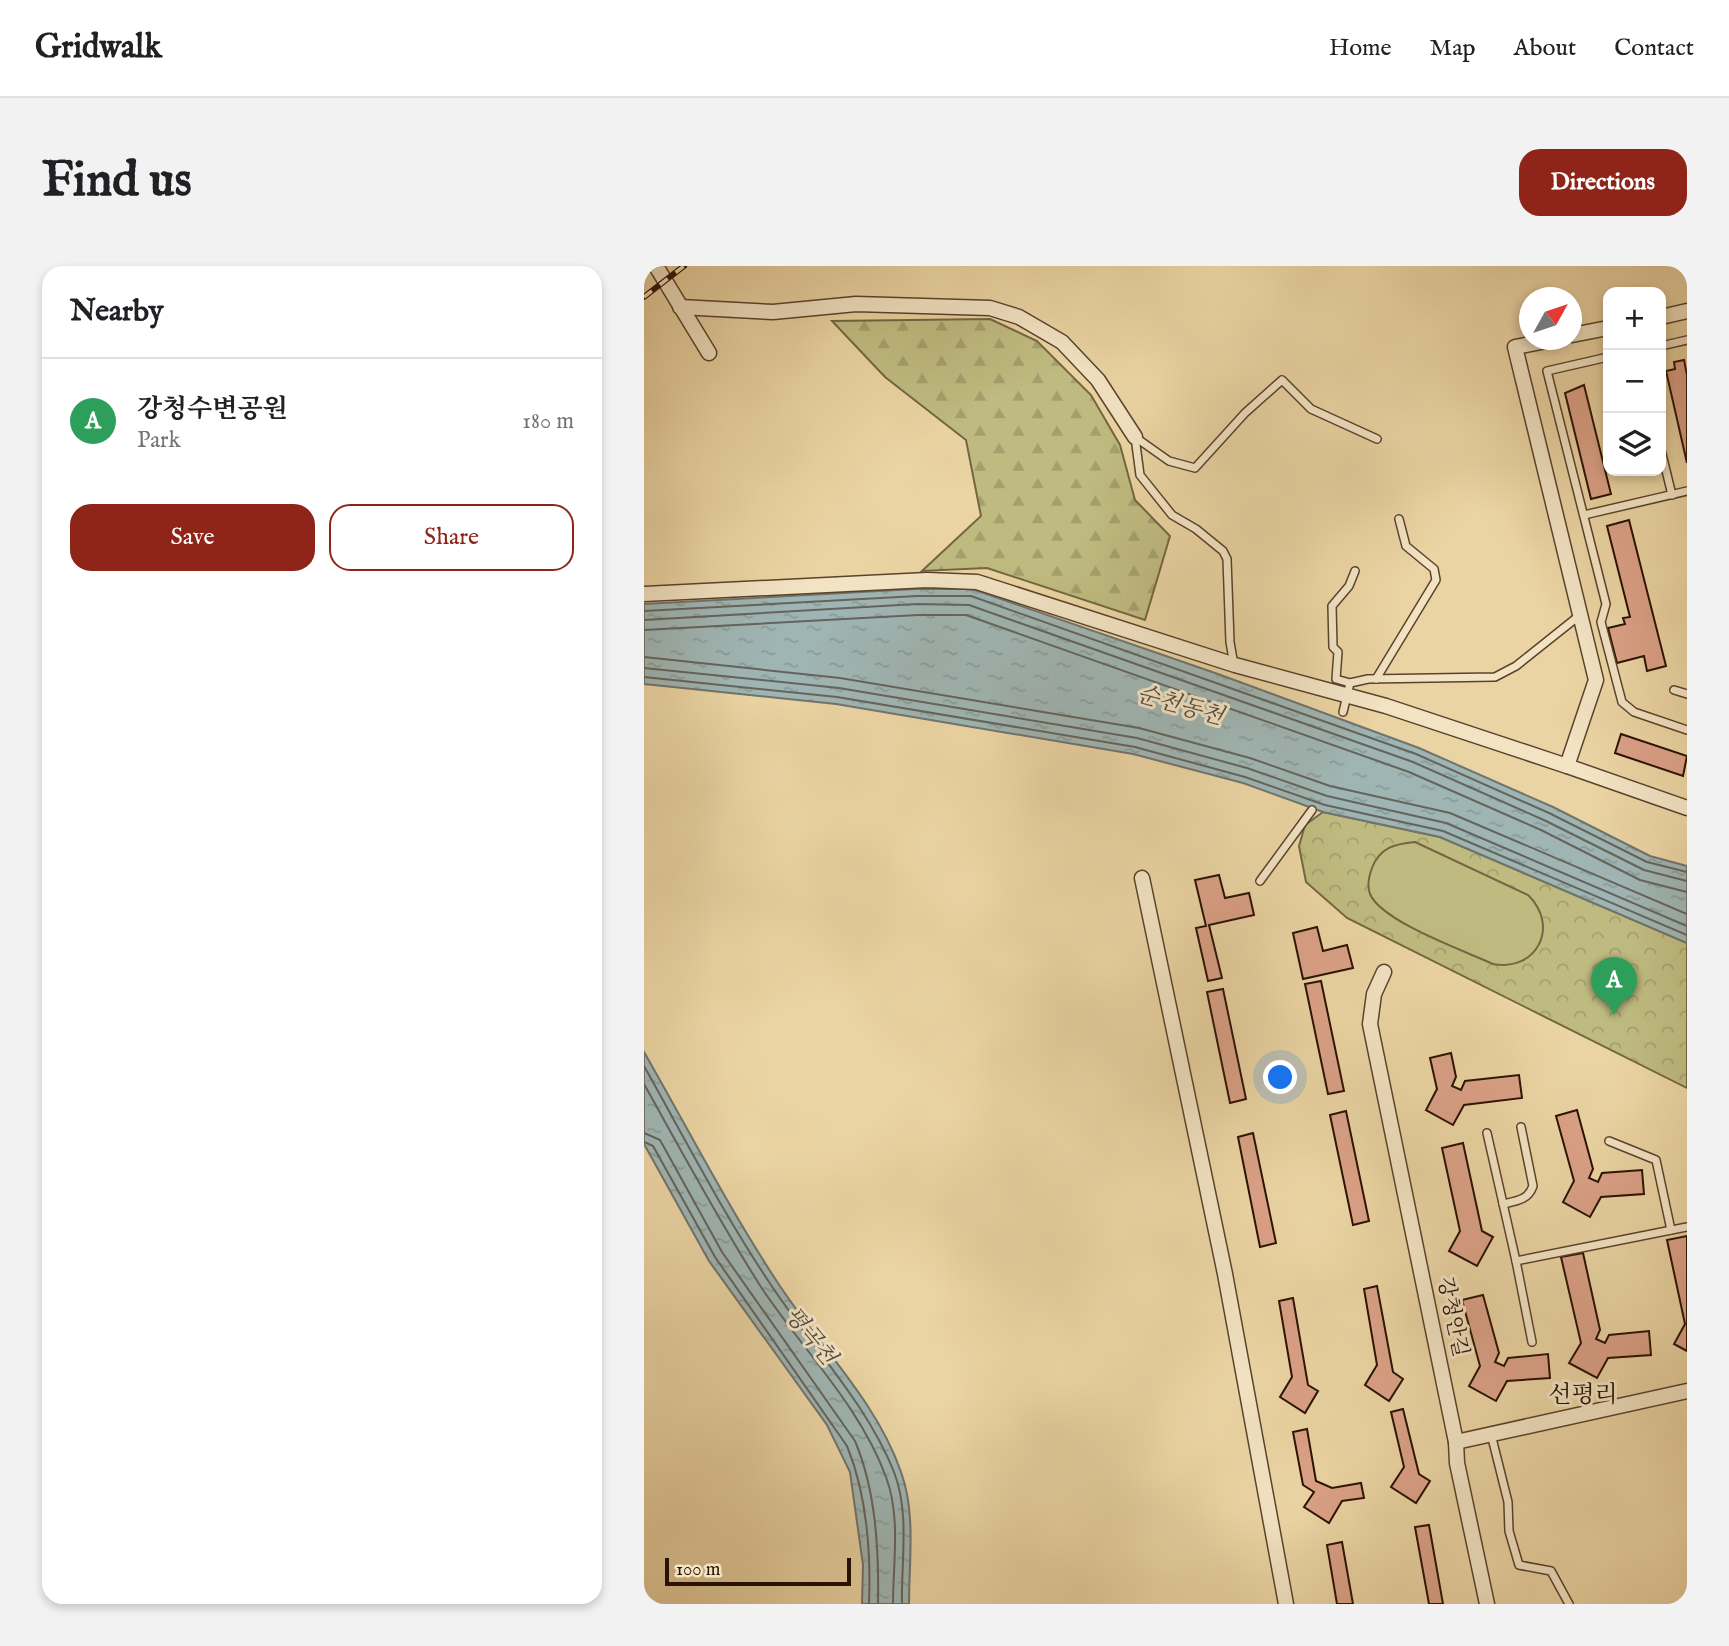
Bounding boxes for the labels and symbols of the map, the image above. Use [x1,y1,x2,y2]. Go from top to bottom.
north arrow [1519,287,1582,350]
water label: 순천동천 [1133,680,1228,733]
pin: A [1591,957,1637,1015]
your location [1263,1060,1297,1094]
street label: 강청안길 [1430,1275,1474,1359]
water label: 평곡천 [778,1301,843,1372]
district label: 선평리 [1548,1380,1618,1411]
scale bar [665,1555,850,1587]

